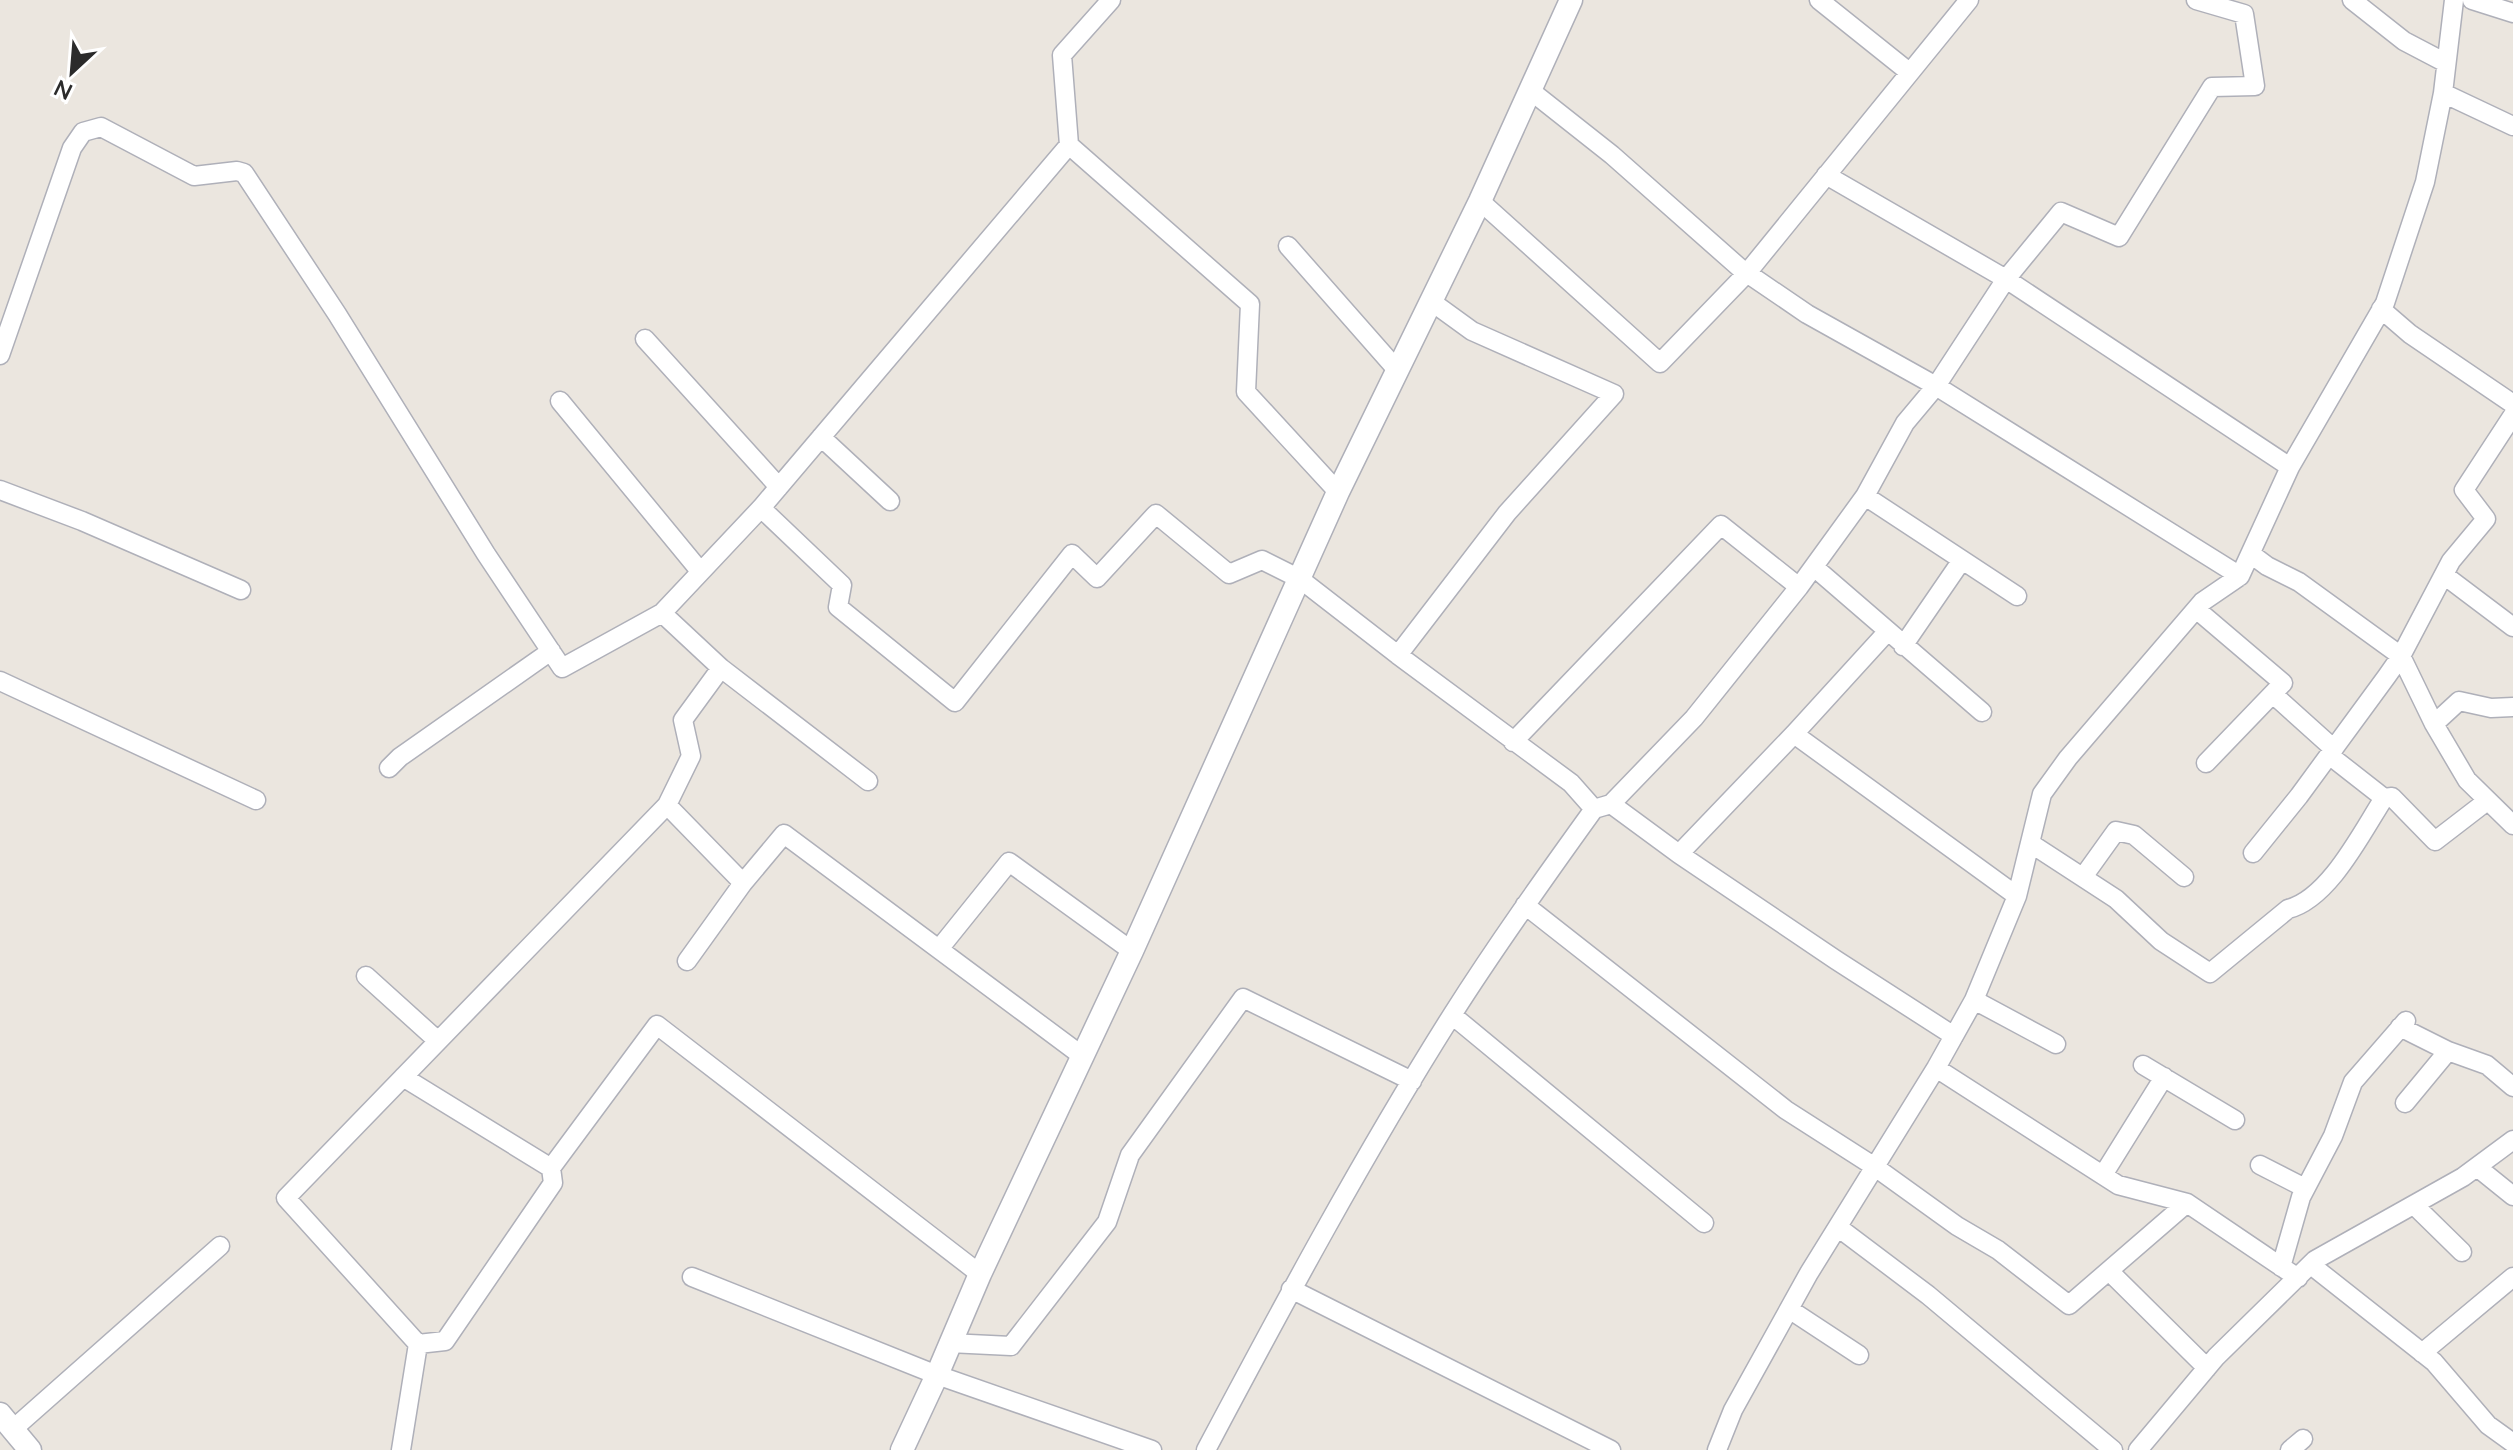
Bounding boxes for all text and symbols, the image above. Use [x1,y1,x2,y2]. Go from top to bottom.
north arrow [32,32,112,112]
text: N [49,75,77,106]

